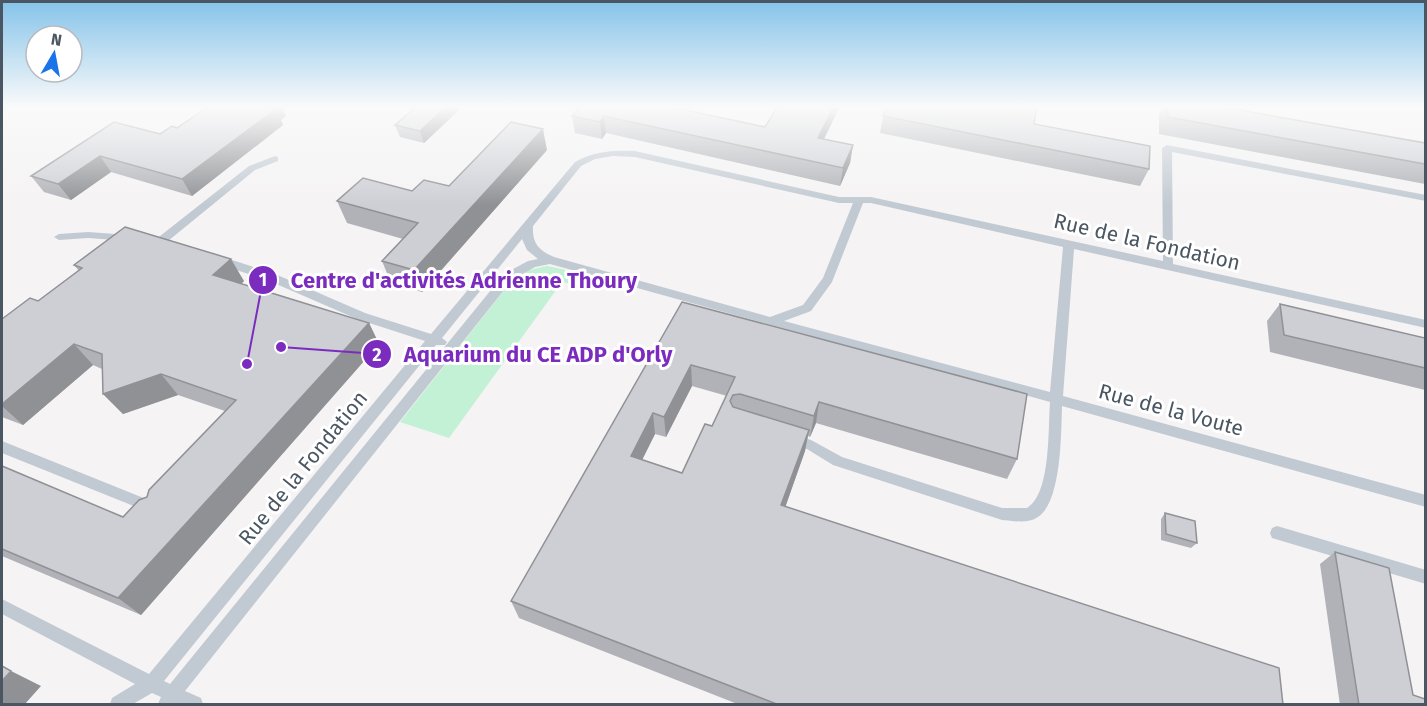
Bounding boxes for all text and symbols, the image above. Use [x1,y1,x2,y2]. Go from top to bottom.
north arrow [24,24,84,84]
text: N [50,29,63,50]
street label: Rue de la Fondation [1051,208,1243,276]
callout: Centre d'activités Adrienne Thoury [248,260,649,300]
text: Centre d'activités Adrienne Thoury [291,267,638,294]
text: 1 [259,269,267,291]
callout: Aquarium du CE ADP d'Orly [362,334,684,374]
text: Aquarium du CE ADP d'Orly [403,341,673,368]
text: 2 [372,344,382,366]
street label: Rue de la Voute [1096,378,1246,442]
street label: Rue de la Fondation [233,386,373,550]

